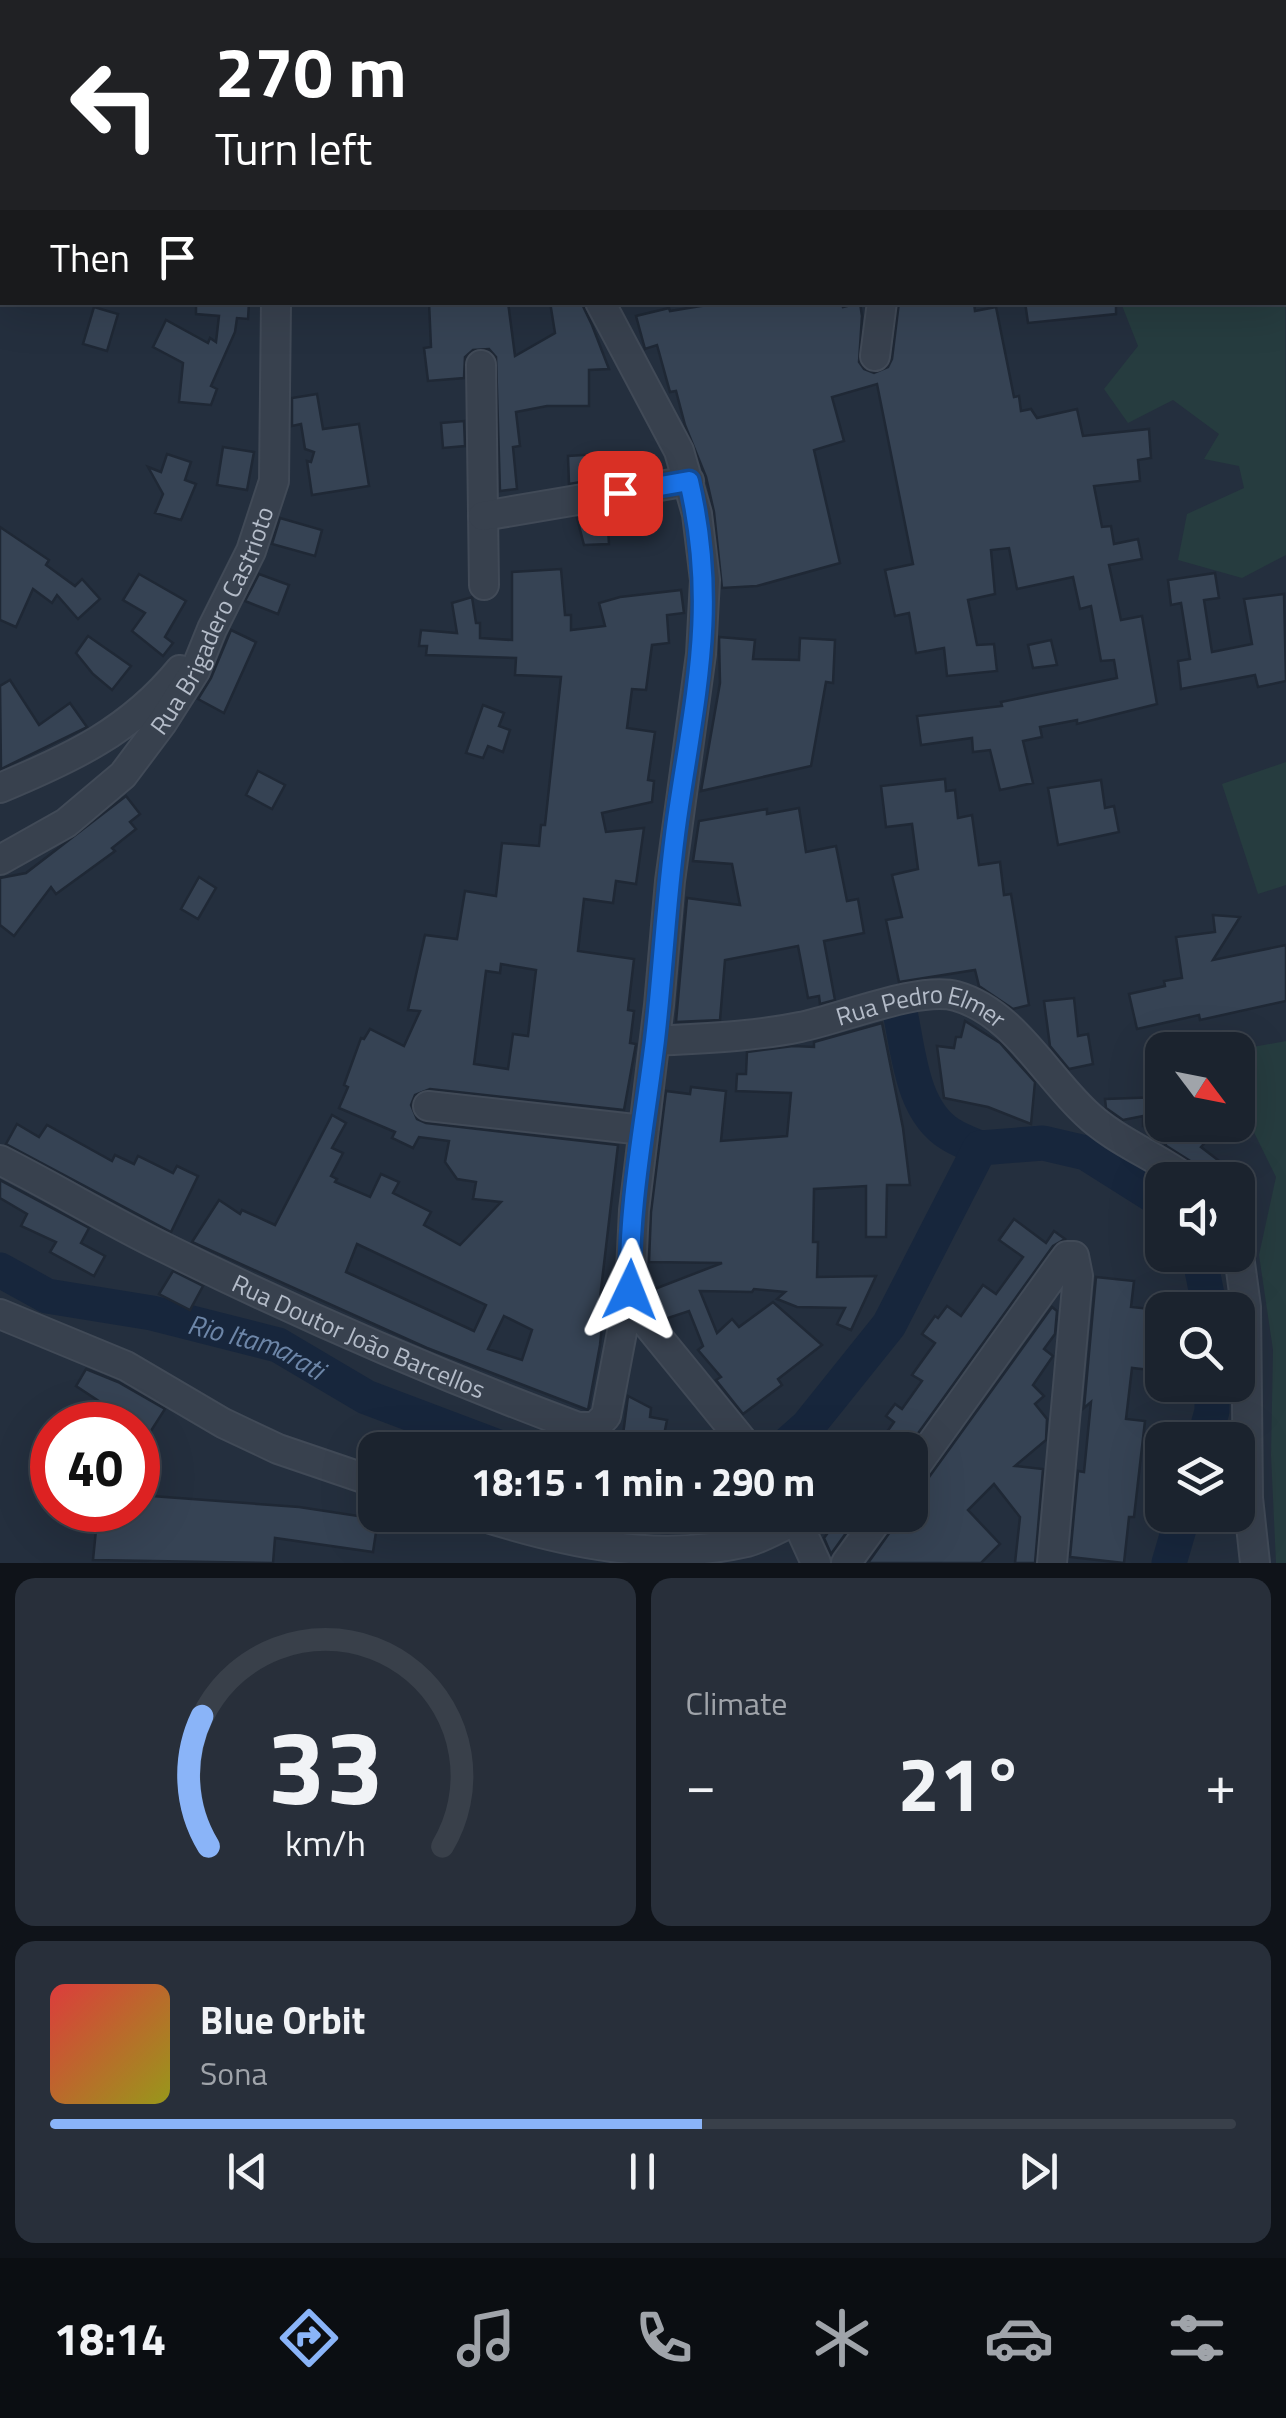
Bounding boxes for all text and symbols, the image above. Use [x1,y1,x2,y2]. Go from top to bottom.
text: 270 m [215,18,407,124]
icon: left [50,40,180,170]
text: Turn left [215,114,372,182]
text: Then [50,229,130,287]
icon: arrive [150,230,205,285]
pin [578,451,663,536]
icon: arrive [593,466,648,521]
street label: Rua Brigadero Castrioto [141,501,283,743]
street label: Rua Pedro Elmer [831,975,1015,1037]
north arrow [1145,1032,1255,1142]
map controls [1145,1032,1255,1532]
button: sound [1145,1162,1255,1272]
position arrow [578,1238,682,1342]
street label: Rua Doutor João Barcellos [226,1264,491,1408]
button: search [1145,1292,1255,1402]
water label: Rio Itamarati [183,1302,336,1392]
speed limit sign: 40 [30,1402,160,1532]
button: layers [1145,1422,1255,1532]
text: 18:15 · 1 min · 290 m [471,1453,815,1511]
text: Climate [686,1679,787,1727]
text: 33 [267,1686,383,1844]
text: 21° [898,1726,1024,1840]
text: − [686,1742,716,1825]
text: + [1205,1742,1236,1825]
text: km/h [285,1815,366,1870]
text: Blue Orbit [200,1991,365,2049]
text: Sona [200,2049,267,2097]
icon: previous [220,2144,275,2199]
icon: pause [615,2144,670,2199]
icon: next [1011,2144,1066,2199]
icon: directions [274,2303,344,2373]
icon: music [451,2303,521,2373]
icon: phone [629,2303,699,2373]
icon: climate [807,2303,877,2373]
icon: car [984,2303,1054,2373]
icon: filters [1162,2303,1232,2373]
text: 18:14 [54,2304,166,2372]

